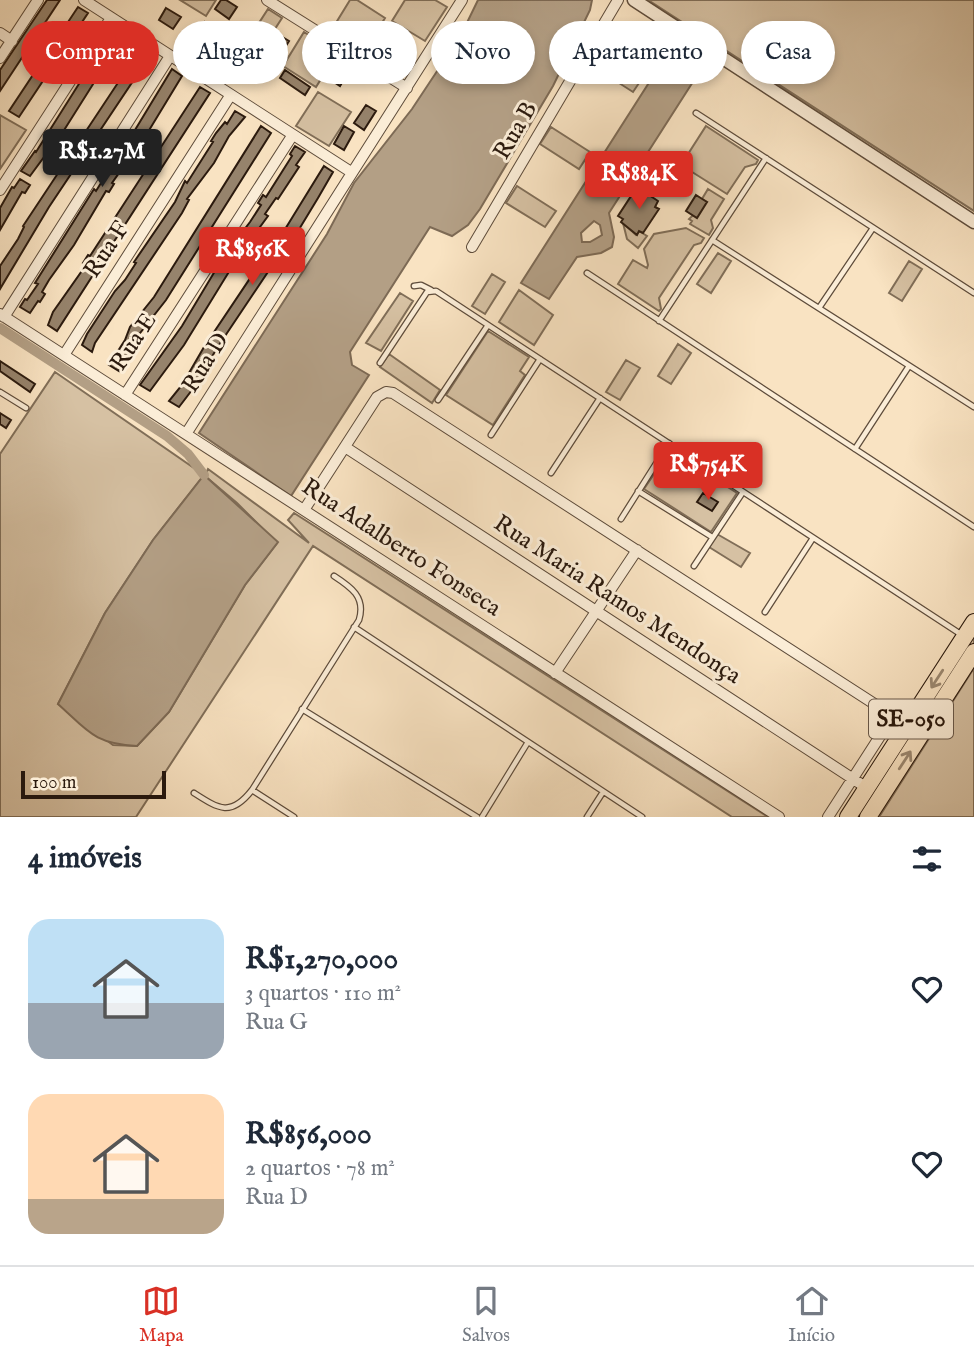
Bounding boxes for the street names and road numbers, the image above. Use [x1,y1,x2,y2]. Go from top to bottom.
street label: Rua B [487,96,545,166]
street label: Rua F [77,216,137,284]
street label: Rua E [104,307,164,377]
street label: Rua D [176,327,236,399]
street label: Rua Adalberto Fonseca [295,472,507,625]
street label: Rua Maria Ramos Mendonça [487,508,747,692]
road number: SE-050 [869,699,953,738]

